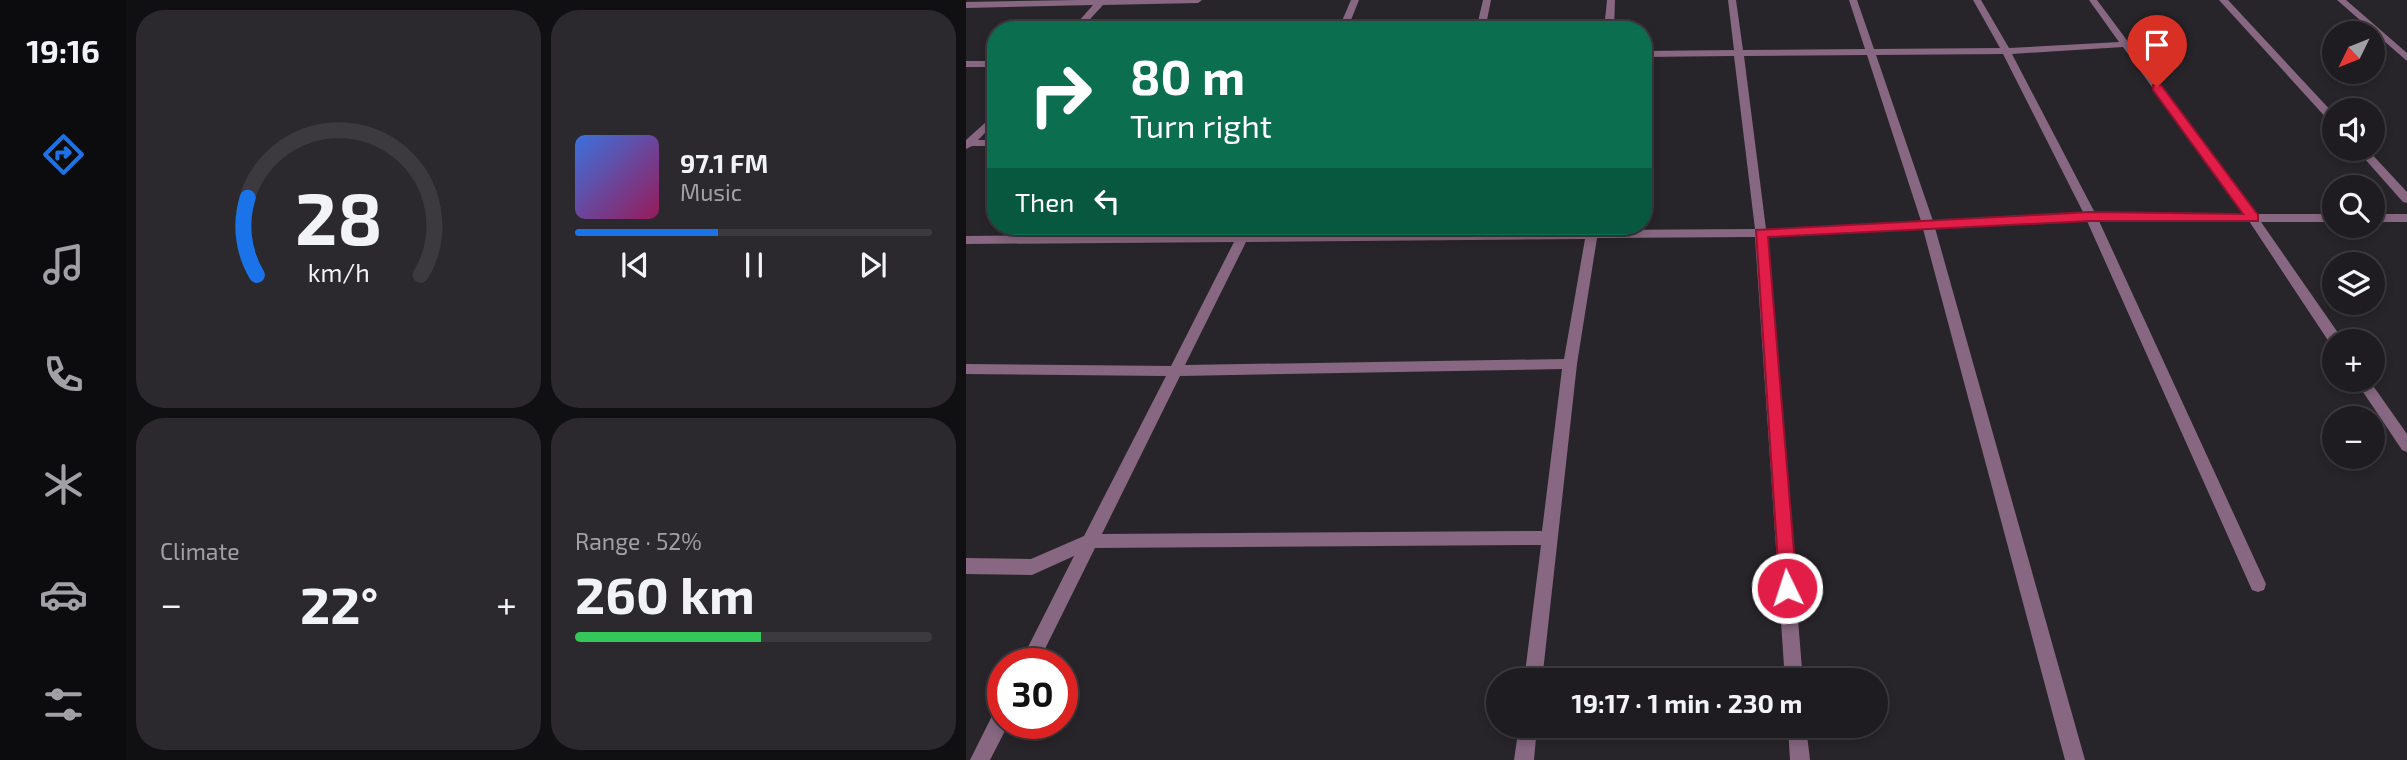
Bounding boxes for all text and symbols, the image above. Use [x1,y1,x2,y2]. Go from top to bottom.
pin [2127,15,2187,87]
north arrow [2322,21,2385,84]
map controls [2322,21,2385,469]
icon: arrive [2138,26,2176,64]
text: 19:16 [26,31,100,69]
text: 80 m [1130,46,1245,105]
icon: right [1015,49,1106,140]
button: sound [2322,98,2385,161]
text: Turn right [1130,106,1272,144]
icon: directions [39,130,88,179]
text: 97.1 FM [680,147,768,178]
text: 28 [295,173,382,261]
button: search [2322,175,2385,238]
text: Music [680,178,742,206]
icon: left [1088,182,1126,220]
text: Then [1015,186,1074,217]
icon: music [39,240,88,289]
icon: previous [616,246,654,284]
icon: pause [735,246,773,284]
icon: next [854,246,892,284]
button: layers [2322,252,2385,315]
text: km/h [307,257,370,287]
button: + [2322,329,2385,392]
icon: phone [39,350,88,399]
button: − [2322,406,2385,469]
icon: climate [39,460,88,509]
text: Range · 52% [575,527,702,555]
text: Climate [160,537,240,565]
position arrow [1750,551,1824,625]
text: 260 km [575,562,755,624]
icon: car [39,570,88,619]
text: 22° [300,572,378,634]
text: − [160,580,182,626]
text: + [496,580,517,626]
speed limit sign: 30 [987,648,1078,739]
icon: filters [39,680,88,729]
text: 19:17 · 1 min · 230 m [1571,687,1803,718]

